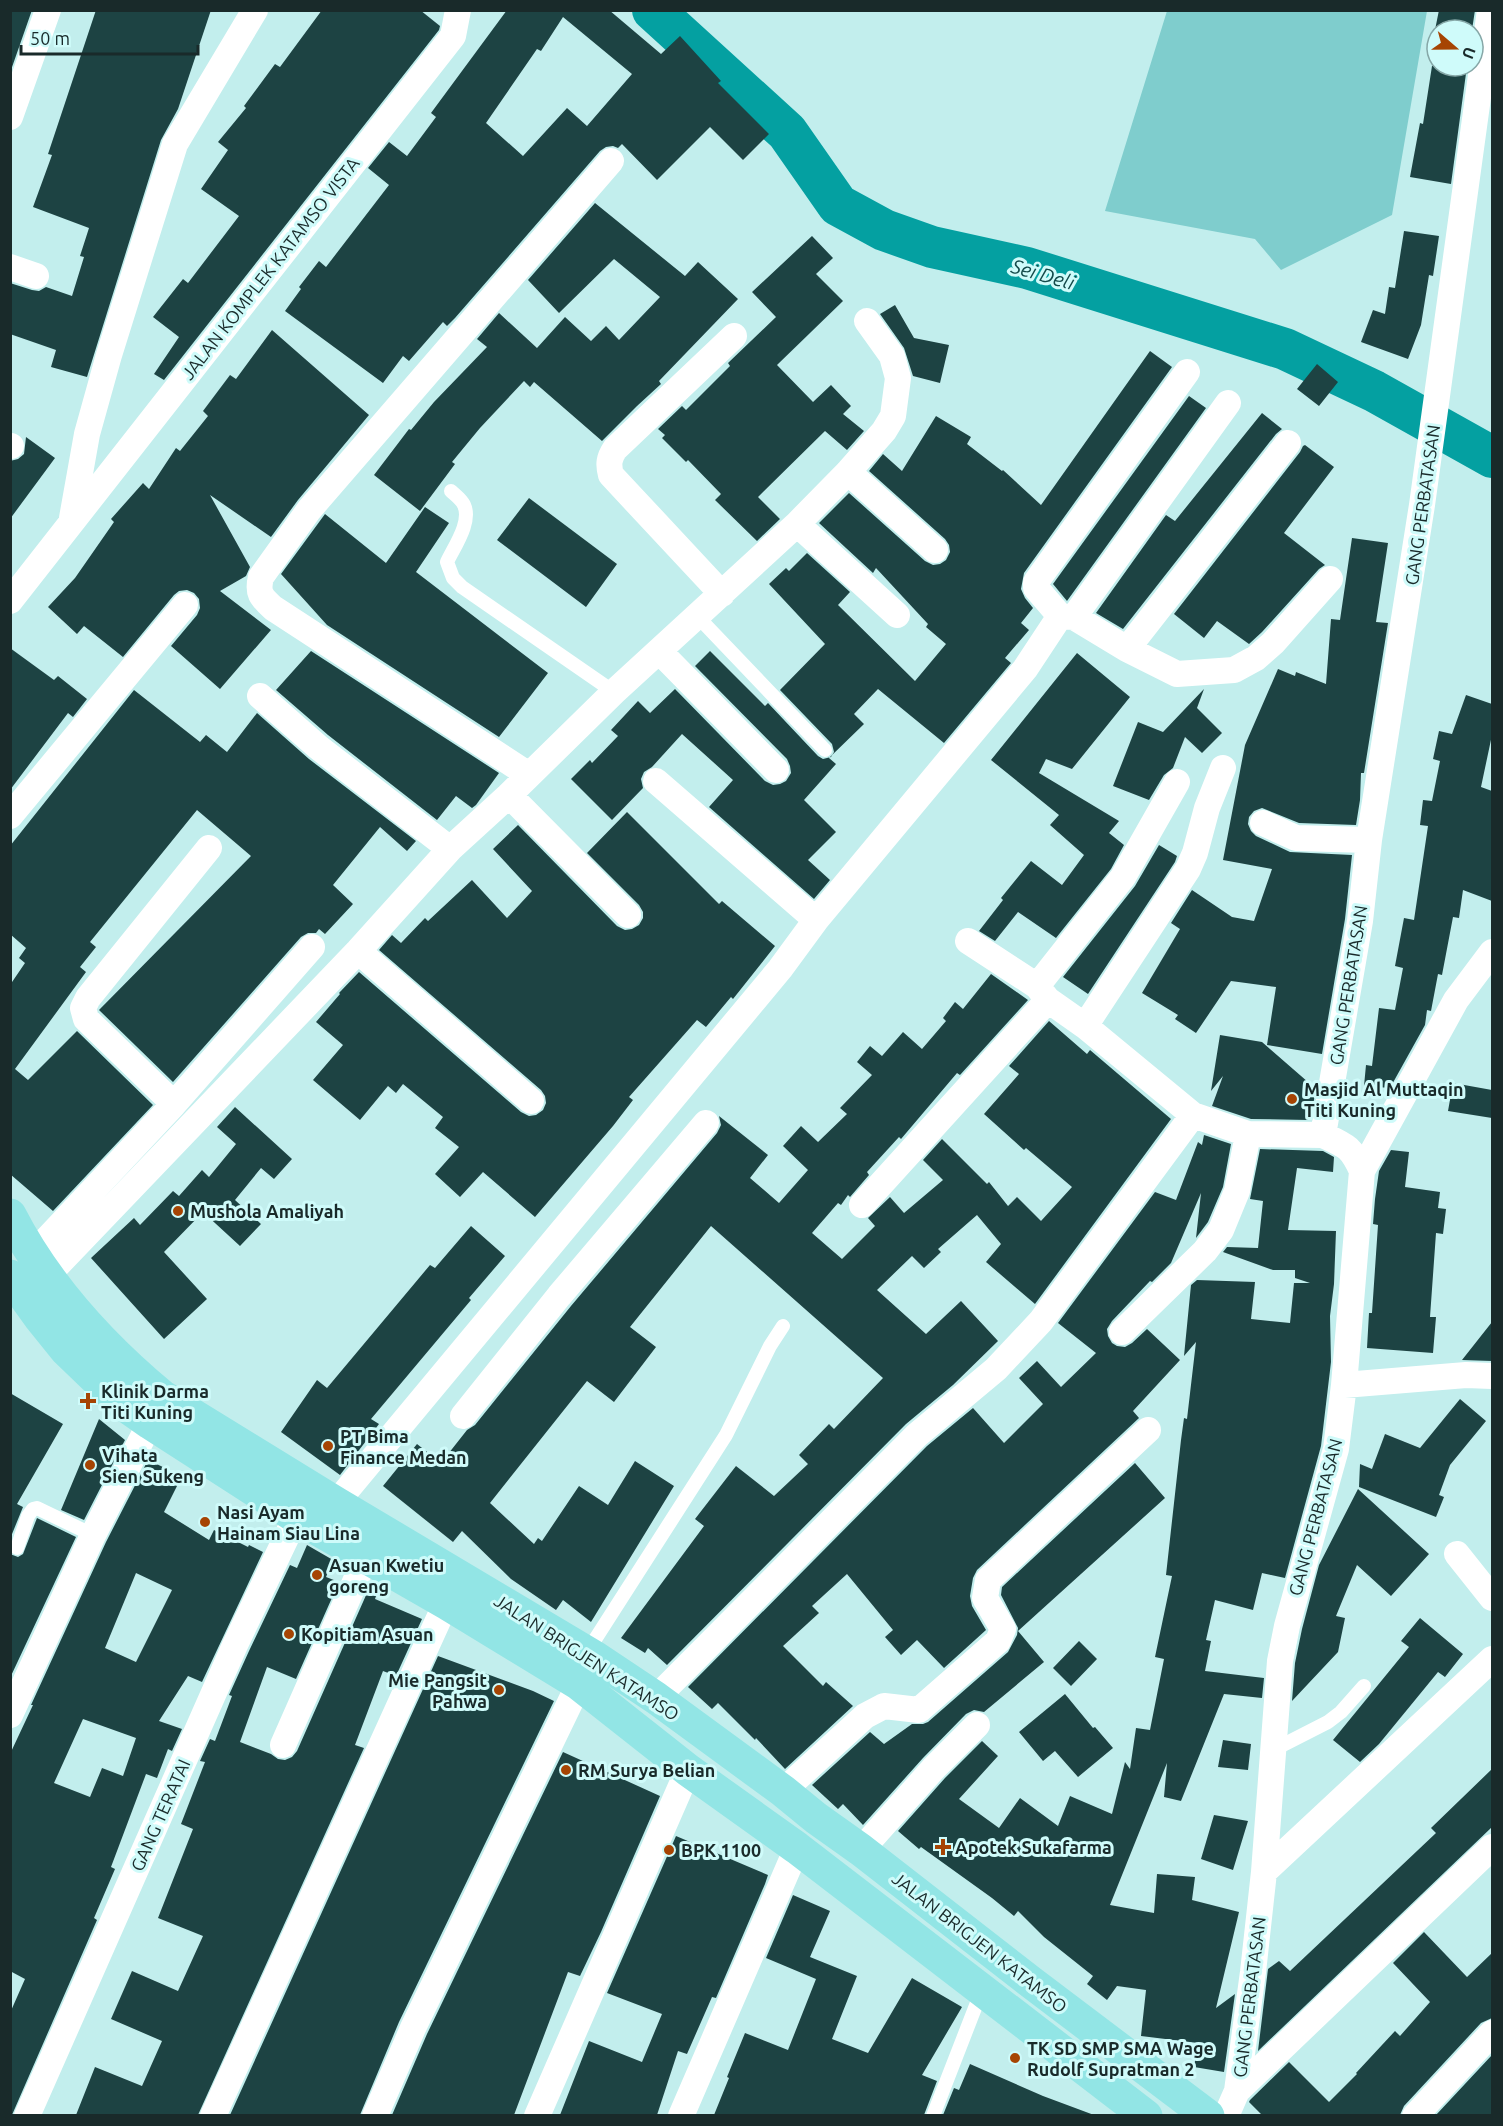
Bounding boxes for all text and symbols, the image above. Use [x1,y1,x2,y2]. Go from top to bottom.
scale bar [21,18,198,56]
north arrow [1425,18,1485,78]
text: 50 m [30,28,70,48]
text: U [1459,45,1479,61]
street label: JALAN KOMPLEK KATAMSO VISTA [177,153,363,383]
water label: Sei Deli [1008,254,1078,294]
street label: GANG PERBATASAN [1401,424,1443,586]
street label: GANG PERBATASAN [1325,904,1371,1066]
place label: Masjid Al Muttaqin Titi Kuning [1304,1079,1464,1120]
marker: Masjid Al Muttaqin Titi Kuning [1285,1092,1299,1106]
place label: Mushola Amaliyah [190,1201,344,1221]
marker: Mushola Amaliyah [171,1204,185,1218]
place label: Klinik Darma Titi Kuning [101,1381,209,1422]
marker: Klinik Darma Titi Kuning [79,1392,97,1410]
place label: PT Bima Finance Medan [340,1426,467,1467]
street label: GANG PERBATASAN [1284,1436,1346,1598]
marker: PT Bima Finance Medan [321,1439,335,1453]
place label: Vihata Sien Sukeng [102,1445,204,1486]
marker: Vihata Sien Sukeng [83,1458,97,1472]
place label: Nasi Ayam Hainam Siau Lina [217,1502,360,1543]
marker: Nasi Ayam Hainam Siau Lina [198,1515,212,1529]
place label: Asuan Kwetiu goreng [329,1555,444,1596]
marker: Asuan Kwetiu goreng [310,1568,324,1582]
street label: JALAN BRIGJEN KATAMSO [491,1590,683,1724]
place label: Kopitiam Asuan [301,1624,434,1644]
marker: Kopitiam Asuan [282,1627,296,1641]
place label: Mie Pangsit Pahwa [388,1670,487,1711]
marker: Mie Pangsit Pahwa [492,1683,506,1697]
street label: GANG TERATAI [126,1756,194,1874]
place label: RM Surya Belian [578,1760,715,1780]
marker: RM Surya Belian [559,1763,573,1777]
place label: Apotek Sukafarma [955,1837,1112,1857]
place label: BPK 1100 [681,1840,761,1860]
marker: Apotek Sukafarma [936,1840,950,1854]
marker: BPK 1100 [662,1843,676,1857]
street label: JALAN BRIGJEN KATAMSO [889,1868,1071,2016]
street label: GANG PERBATASAN [1229,1916,1269,2078]
place label: TK SD SMP SMA Wage Rudolf Supratman 2 [1027,2038,1214,2079]
marker: TK SD SMP SMA Wage Rudolf Supratman 2 [1008,2051,1022,2065]

